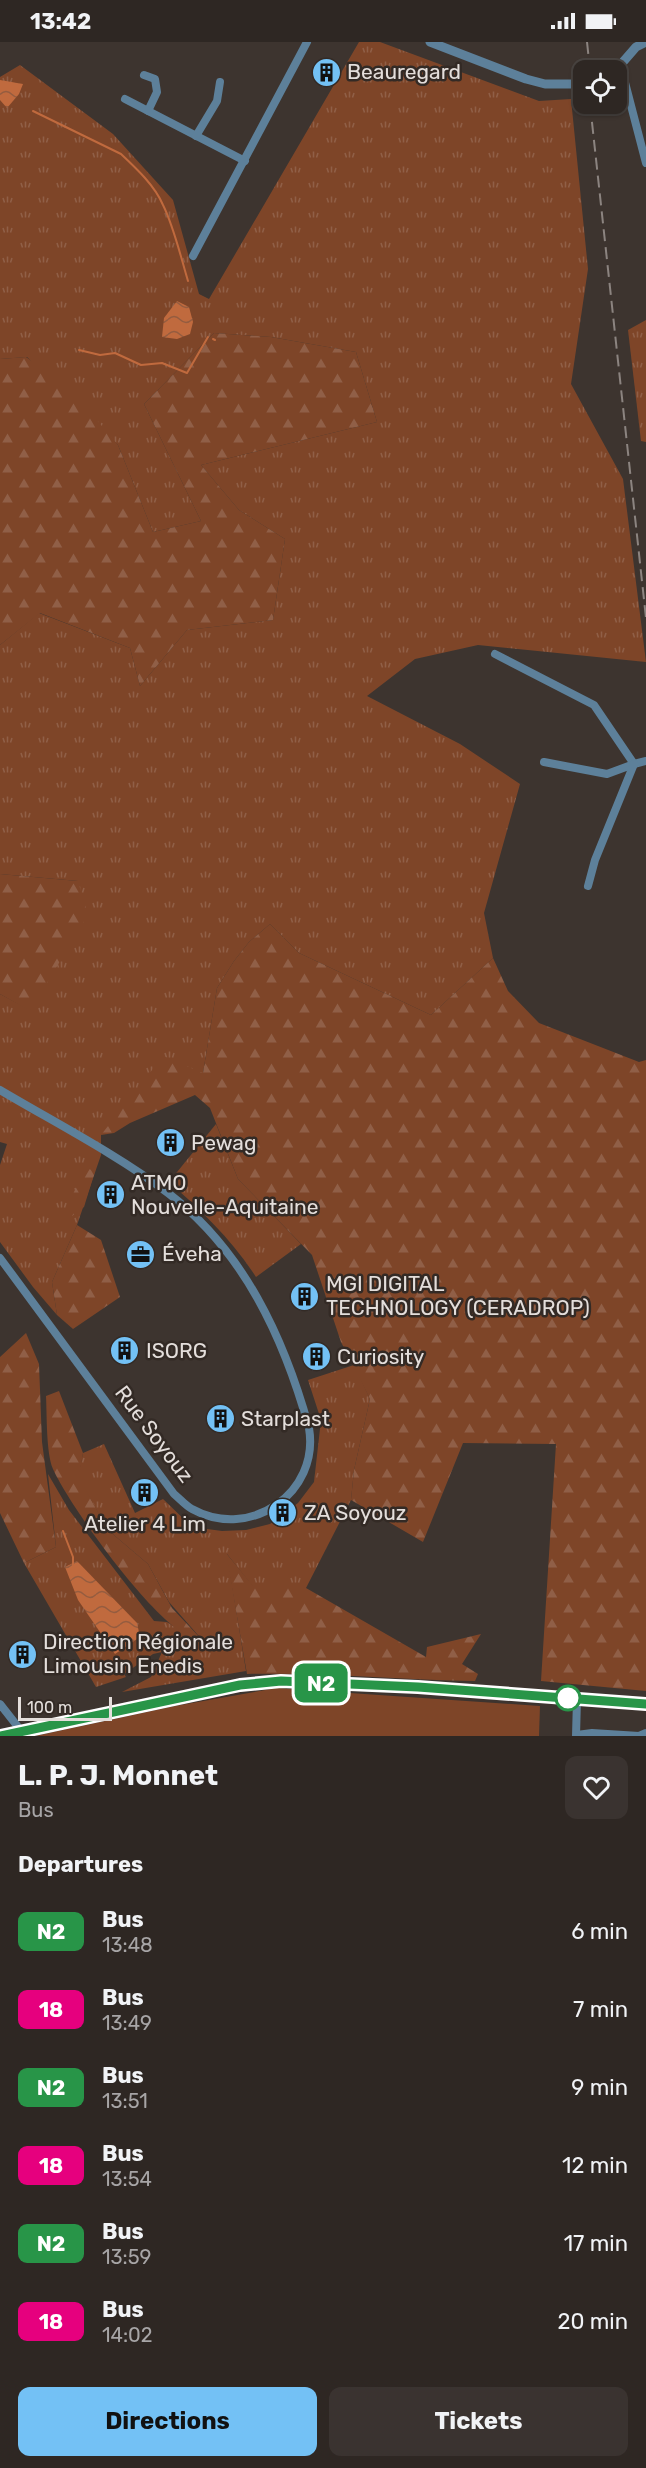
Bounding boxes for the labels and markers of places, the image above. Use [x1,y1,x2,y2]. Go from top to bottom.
building icon: Beauregard [310,56,342,88]
place label: Beauregard [347,59,461,84]
building icon: Pewag [154,1127,186,1159]
place label: Pewag [191,1130,256,1155]
place label: ATMO Nouvelle-Aquitaine [131,1170,319,1219]
building icon: ATMO Nouvelle-Aquitaine [94,1179,126,1211]
office icon: Éveha [125,1238,157,1270]
place label: Éveha [162,1241,222,1266]
place label: MGI DIGITAL TECHNOLOGY (CERADROP) [326,1271,590,1320]
building icon: MGI DIGITAL TECHNOLOGY (CERADROP) [289,1280,321,1312]
building icon: ISORG [109,1335,141,1367]
place label: ISORG [146,1338,207,1363]
building icon: Curiosity [300,1341,332,1373]
place label: Curiosity [337,1344,425,1369]
building icon: Starplast [204,1403,236,1435]
place label: Starplast [241,1406,330,1431]
building icon: Atelier 4 Lim [129,1477,161,1509]
building icon: ZA Soyouz [267,1497,299,1529]
place label: ZA Soyouz [304,1500,407,1525]
place label: Atelier 4 Lim [84,1511,206,1536]
place label: Direction Régionale Limousin Enedis [43,1629,233,1678]
building icon: Direction Régionale Limousin Enedis [6,1638,38,1670]
unlabelled marker [555,1685,581,1711]

